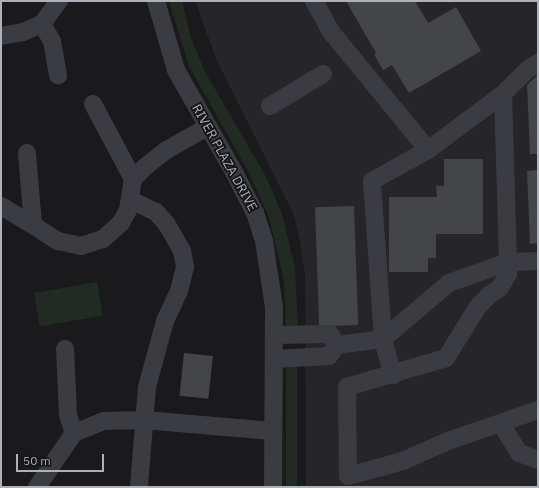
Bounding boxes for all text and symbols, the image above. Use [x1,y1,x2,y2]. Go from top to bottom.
street label: RIVER PLAZA DRIVE [188,102,260,214]
scale bar [18,446,106,472]
text: 50 m [23,453,51,468]

